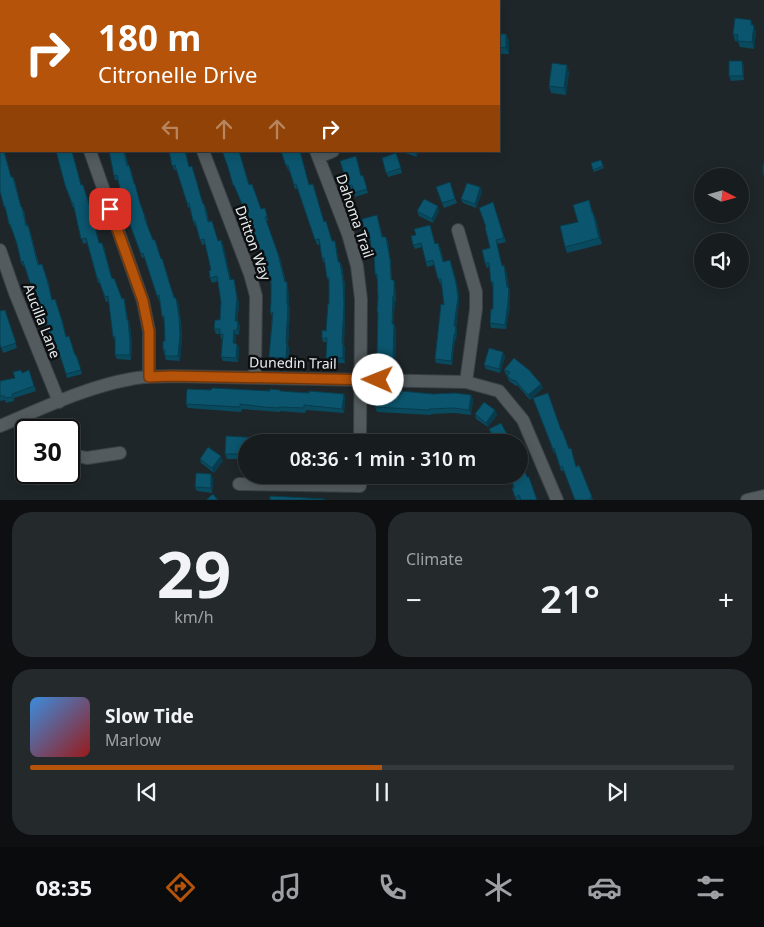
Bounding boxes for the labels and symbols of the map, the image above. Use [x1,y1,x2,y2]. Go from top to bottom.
north arrow [694,168,749,222]
street label: Dahoma Trail [332,171,379,260]
pin [89,188,131,230]
street label: Dritton Way [231,203,276,284]
street label: Aucilla Lane [20,281,65,361]
street label: Dunedin Trail [249,352,337,373]
position arrow [351,353,403,405]
speed limit sign: 30 [15,419,80,484]

